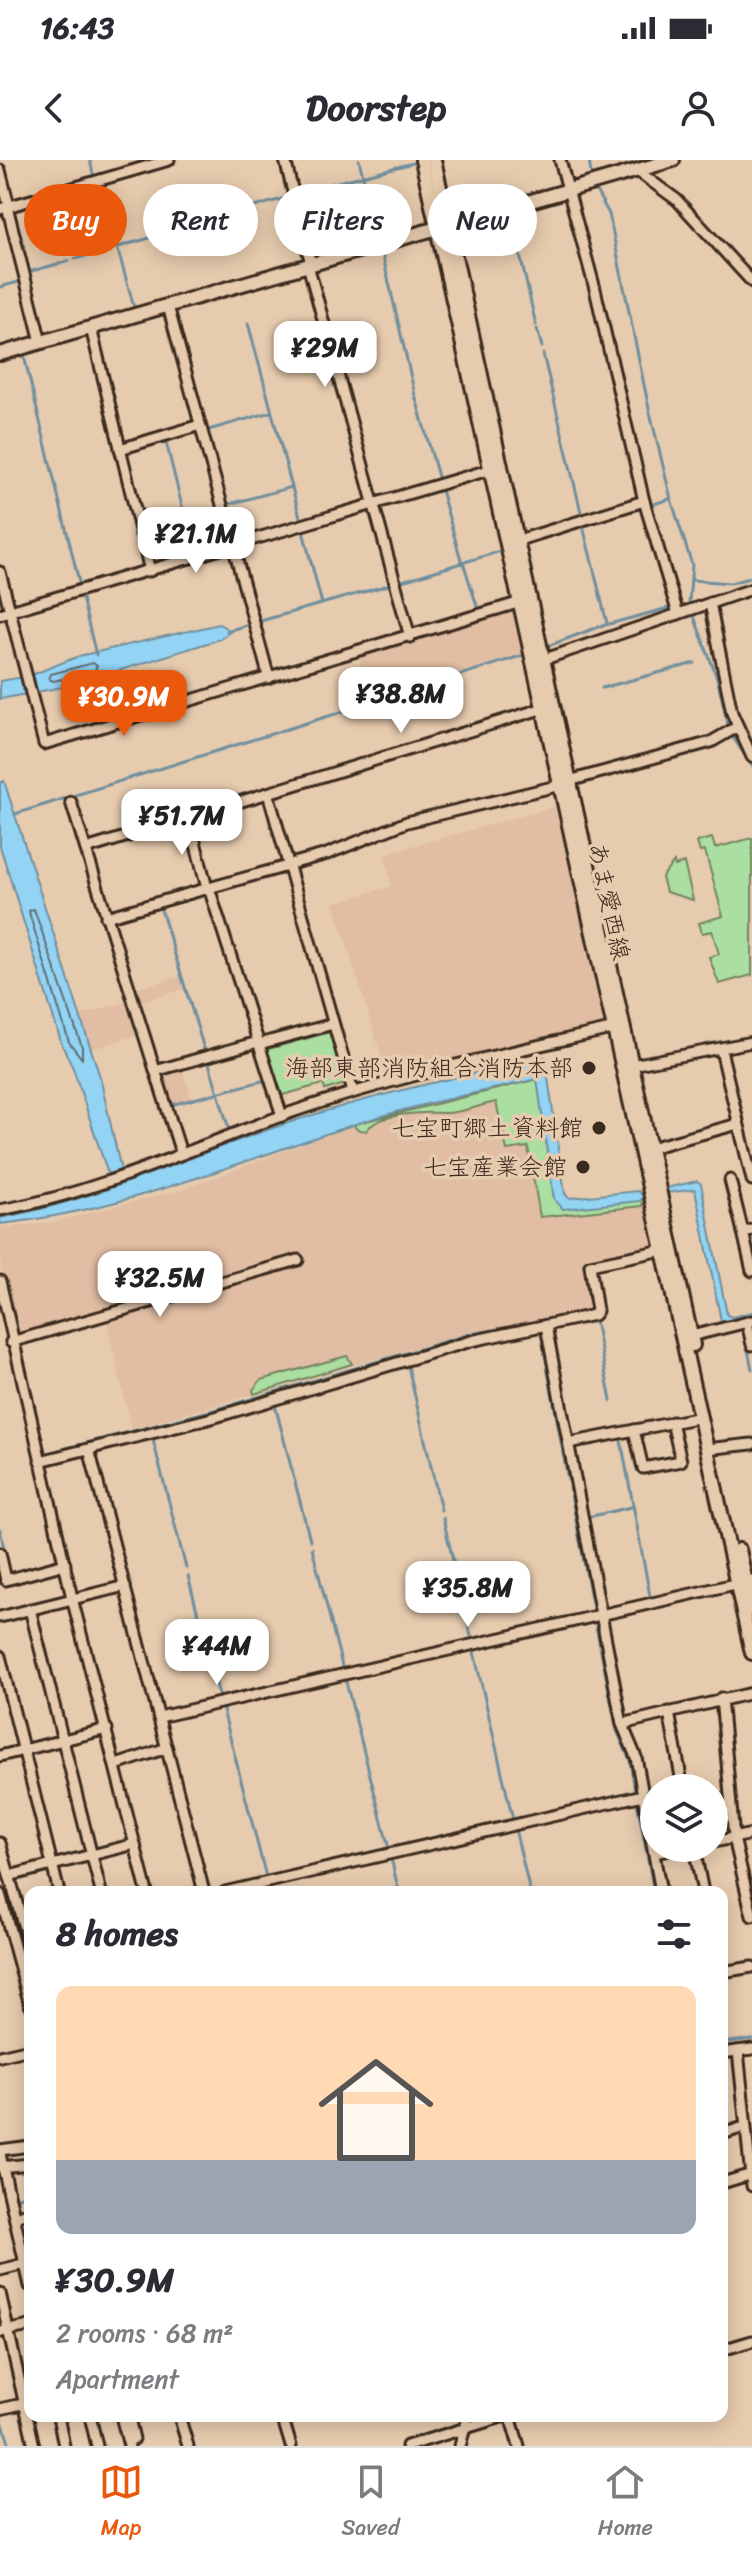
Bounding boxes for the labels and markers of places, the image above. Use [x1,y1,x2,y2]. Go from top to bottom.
pin: ¥29M [278,321,372,389]
pin: ¥21.1M [131,507,261,575]
pin: ¥38.8M [336,667,466,735]
pin: ¥30.9M [59,670,189,738]
pin: ¥51.7M [117,789,247,857]
place label: 海部東部消防組合消防本部 [285,1047,573,1089]
marker: 海部東部消防組合消防本部 [580,1059,598,1077]
place label: 七宝町郷土資料館 [391,1107,583,1149]
marker: 七宝町郷土資料館 [590,1119,608,1137]
place label: 七宝産業会館 [423,1146,567,1188]
marker: 七宝産業会館 [574,1158,592,1176]
pin: ¥32.5M [95,1251,225,1319]
pin: ¥35.8M [403,1561,533,1629]
pin: ¥44M [170,1619,264,1687]

